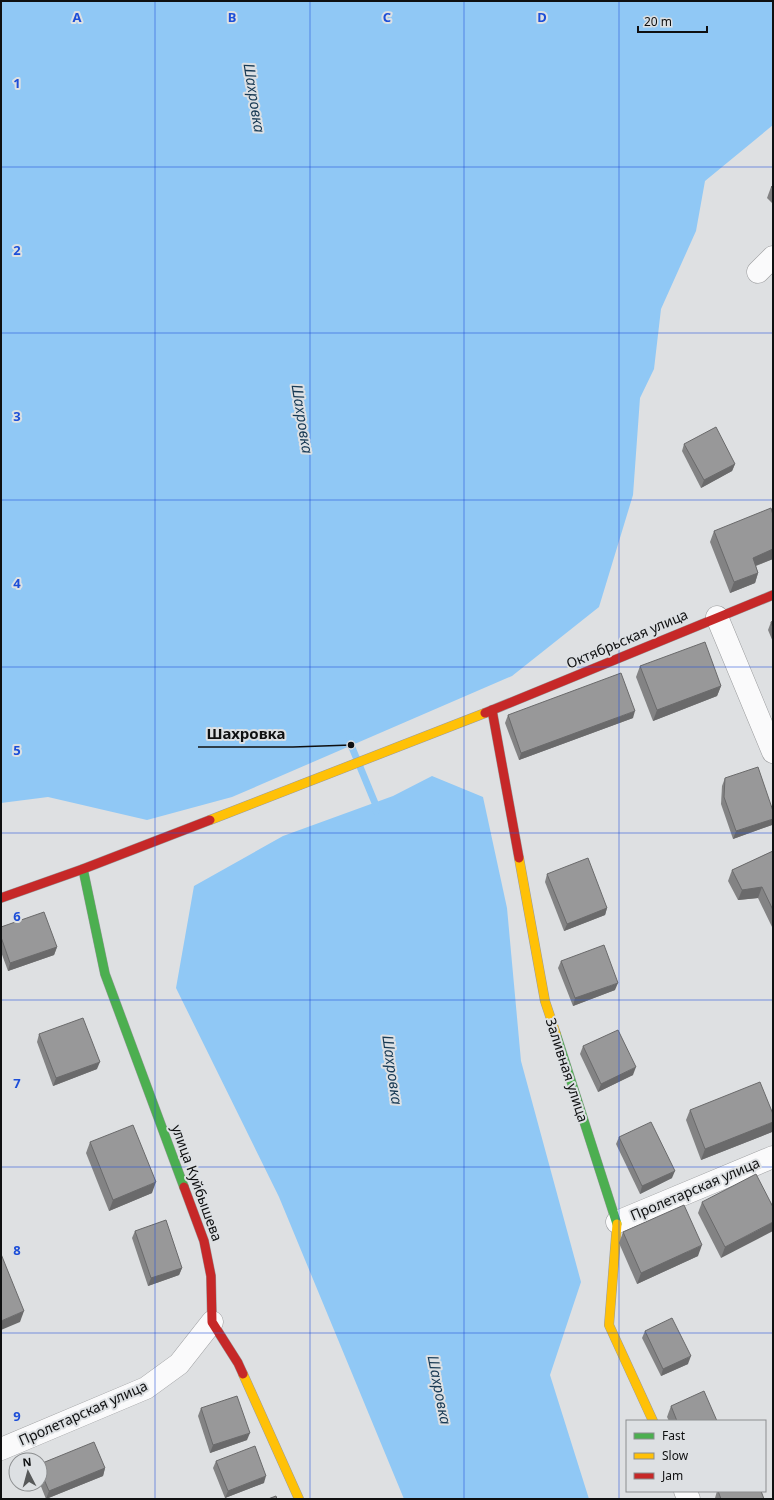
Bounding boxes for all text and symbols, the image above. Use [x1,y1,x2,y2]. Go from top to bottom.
text: A [73,8,82,26]
text: B [228,8,236,26]
text: C [383,8,391,26]
text: D [537,8,547,26]
scale bar [638,8,707,34]
text: 20 m [644,13,672,30]
water label: Шахровка [240,62,270,135]
text: 1 [13,74,21,92]
text: 2 [13,241,21,259]
water label: Шахровка [288,383,318,456]
text: 3 [13,407,21,425]
text: 4 [13,574,21,592]
street label: Октябрьская улица [563,604,691,673]
callout: Шахровка [198,720,293,747]
text: Шахровка [207,723,285,743]
text: 5 [13,741,21,759]
text: 6 [13,907,21,925]
street label: Заливная улица [542,1015,593,1124]
water label: Шахровка [378,1034,408,1106]
text: 7 [13,1074,21,1092]
street label: улица Куйбышева [168,1122,227,1244]
street label: Пролетарская улица [627,1153,762,1224]
text: 8 [13,1241,21,1259]
water label: Шахровка [423,1353,457,1427]
street label: Пролетарская улица [15,1376,150,1449]
text: 9 [13,1407,21,1425]
legend [626,1420,766,1492]
text: Fast [662,1427,686,1444]
text: Slow [662,1447,689,1464]
north arrow [8,1452,48,1492]
text: N [22,1454,32,1469]
text: Jam [661,1467,683,1484]

